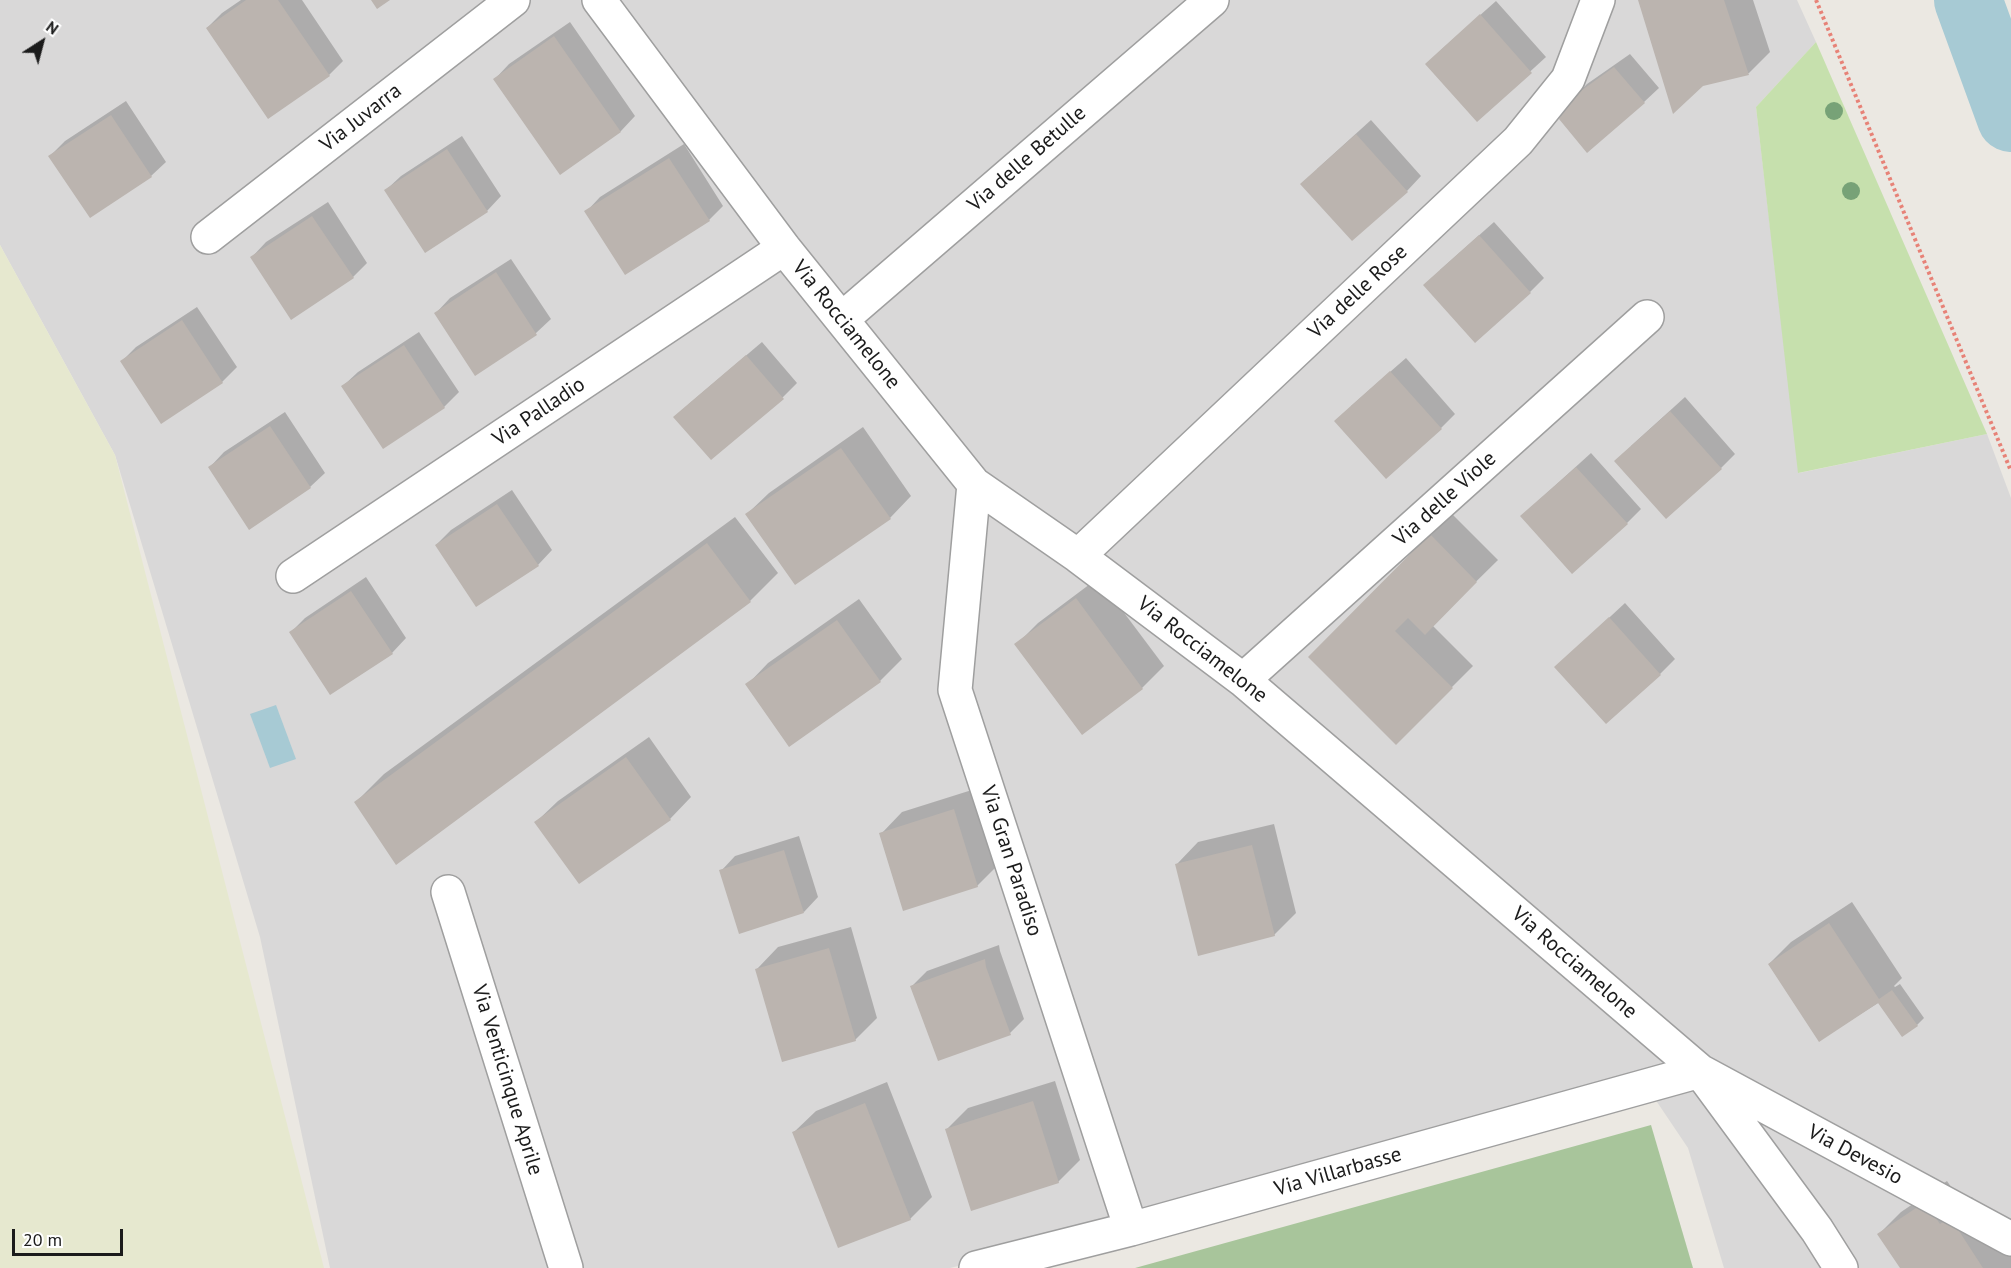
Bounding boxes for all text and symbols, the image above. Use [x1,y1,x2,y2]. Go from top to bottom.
north arrow [12,12,72,72]
text: N [42,16,63,39]
street label: Via Juvarra [315,78,407,158]
street label: Via delle Betulle [963,101,1091,217]
street label: Via delle Rose [1303,240,1413,344]
street label: Via Rocciamelone [786,256,906,394]
street label: Via Palladio [488,372,590,452]
street label: Via delle Viole [1388,446,1502,552]
street label: Via Rocciamelone [1132,591,1272,709]
street label: Via Gran Paradiso [975,782,1047,940]
street label: Via Rocciamelone [1506,902,1642,1024]
street label: Via Venticinque Aprile [466,982,548,1178]
street label: Via Devesio [1803,1120,1907,1190]
street label: Via Villarbasse [1272,1142,1404,1202]
scale bar [15,1217,126,1255]
text: 20 m [23,1228,62,1251]

